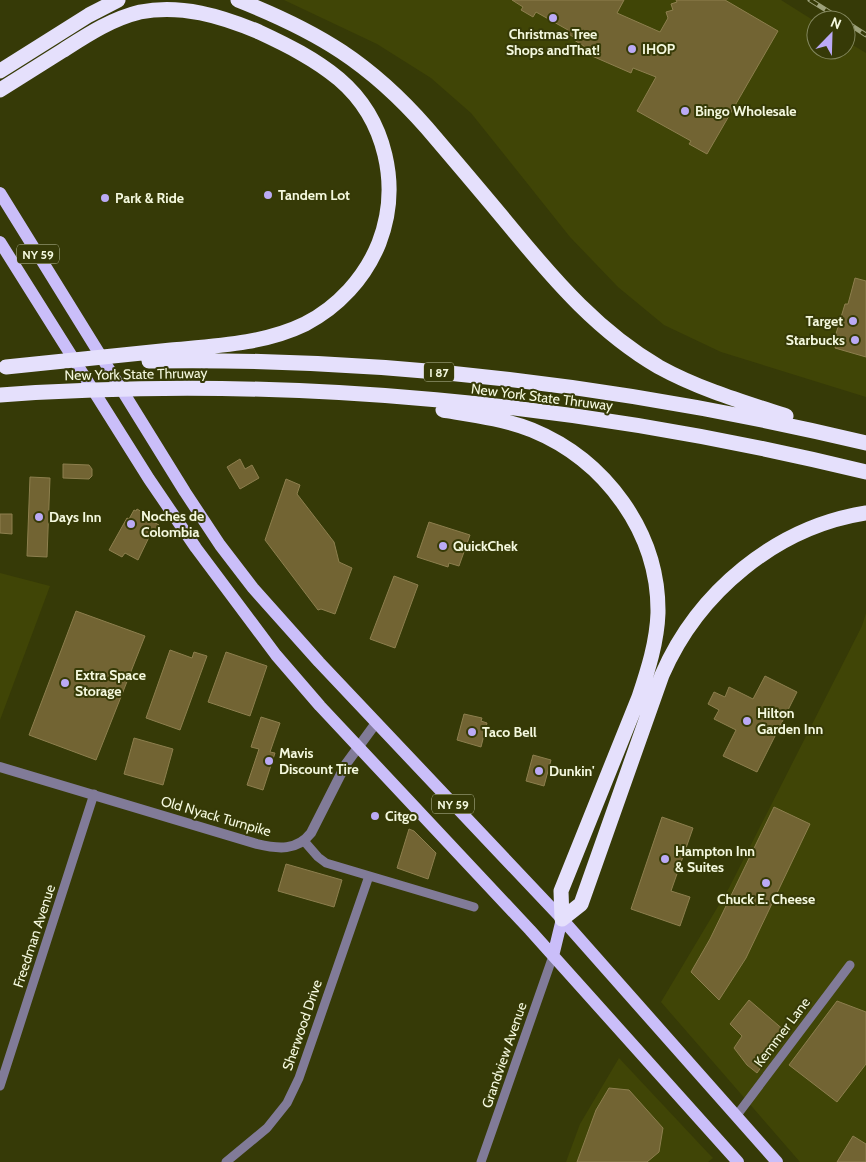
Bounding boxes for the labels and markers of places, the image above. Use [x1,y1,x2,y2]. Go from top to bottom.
marker: Christmas Tree Shops andThat! [547,12,559,24]
place label: Christmas Tree Shops andThat! [506,25,600,59]
place label: IHOP [642,40,676,58]
marker: IHOP [626,43,638,55]
place label: Bingo Wholesale [695,102,797,120]
marker: Bingo Wholesale [679,105,691,117]
place label: Tandem Lot [278,186,350,204]
place label: Park & Ride [115,189,184,207]
marker: Tandem Lot [262,189,274,201]
marker: Park & Ride [99,192,111,204]
place label: Target [805,312,843,330]
marker: Target [847,315,859,327]
place label: Starbucks [786,331,845,349]
marker: Starbucks [849,334,861,346]
place label: Noches de Colombia [141,507,204,541]
place label: Days Inn [49,508,101,526]
marker: Days Inn [33,511,45,523]
marker: Noches de Colombia [125,518,137,530]
place label: QuickChek [453,537,518,555]
marker: QuickChek [437,540,449,552]
place label: Extra Space Storage [75,666,146,700]
marker: Extra Space Storage [59,677,71,689]
place label: Hilton Garden Inn [757,704,823,738]
marker: Hilton Garden Inn [741,715,753,727]
place label: Taco Bell [482,723,537,741]
marker: Taco Bell [466,726,478,738]
place label: Mavis Discount Tire [279,744,359,778]
marker: Mavis Discount Tire [263,755,275,767]
place label: Dunkin' [549,762,595,780]
marker: Dunkin' [533,765,545,777]
place label: Citgo [385,807,417,825]
marker: Citgo [369,810,381,822]
place label: Hampton Inn & Suites [675,842,755,876]
marker: Hampton Inn & Suites [659,853,671,865]
marker: Chuck E. Cheese [760,877,772,889]
place label: Chuck E. Cheese [717,890,815,908]

